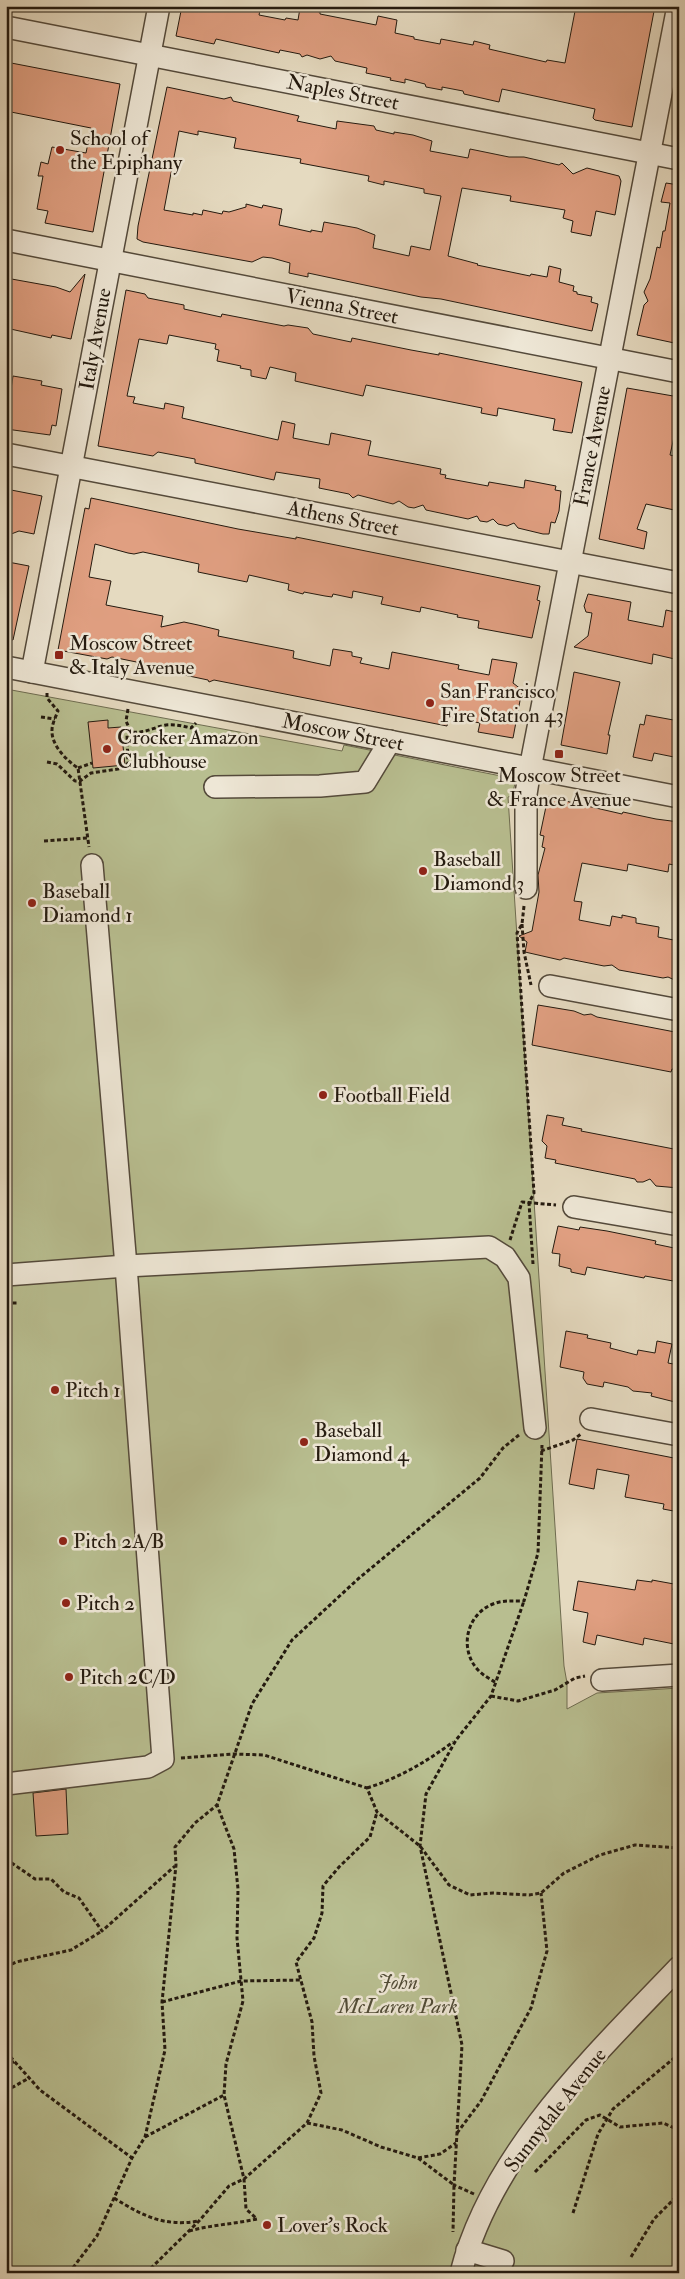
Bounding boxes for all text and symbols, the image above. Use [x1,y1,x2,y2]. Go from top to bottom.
street label: Naples Street [285,68,401,117]
place label: School of the Epiphany [70,125,183,176]
marker: School of the Epiphany [54,144,66,156]
street label: Vienna Street [283,282,401,331]
street label: Italy Avenue [73,286,118,392]
street label: France Avenue [568,383,617,509]
street label: Athens Street [284,494,401,543]
place label: Moscow Street & Italy Avenue [69,630,195,681]
marker: Moscow Street & Italy Avenue [53,649,65,661]
place label: San Francisco Fire Station 43 [440,678,564,729]
marker: San Francisco Fire Station 43 [424,697,436,709]
street label: Moscow Street [280,707,406,758]
place label: Crocker Amazon Clubhouse [117,724,259,775]
marker: Crocker Amazon Clubhouse [101,743,113,755]
marker: Moscow Street & France Avenue [553,748,565,760]
place label: Moscow Street & France Avenue [487,762,631,813]
place label: Baseball Diamond 3 [433,846,524,897]
marker: Baseball Diamond 3 [417,865,429,877]
place label: Baseball Diamond 1 [42,878,133,929]
marker: Baseball Diamond 1 [26,897,38,909]
place label: Football Field [333,1082,450,1109]
marker: Football Field [317,1089,329,1101]
place label: Pitch 1 [65,1377,121,1404]
marker: Pitch 1 [49,1384,61,1396]
place label: Baseball Diamond 4 [314,1417,410,1468]
marker: Baseball Diamond 4 [298,1436,310,1448]
place label: Pitch 2A/B [73,1528,165,1555]
marker: Pitch 2A/B [57,1535,69,1547]
place label: Pitch 2 [76,1590,135,1617]
marker: Pitch 2 [60,1597,72,1609]
place label: Pitch 2C/D [79,1664,176,1691]
marker: Pitch 2C/D [63,1671,75,1683]
park label: John McLaren Park [336,1969,458,2020]
street label: Sunnydale Avenue [498,2042,613,2178]
place label: Lover's Rock [277,2212,388,2239]
marker: Lover's Rock [261,2219,273,2231]

